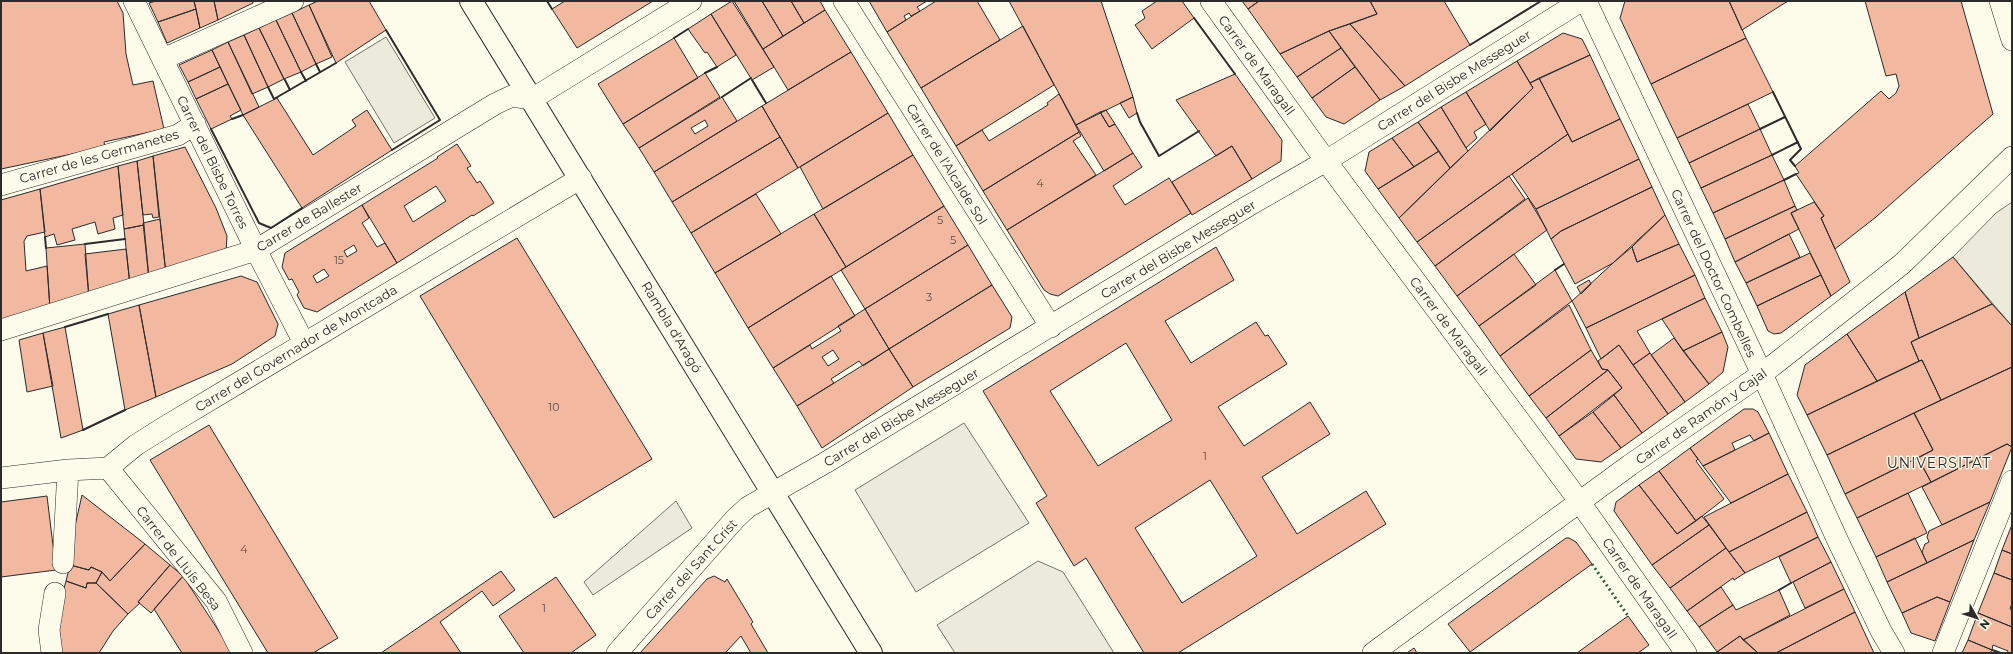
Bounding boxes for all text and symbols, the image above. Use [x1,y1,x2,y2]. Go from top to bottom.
street label: Carrer de Maragall [1215,12,1299,118]
street label: Carrer del Bisbe Messeguer [1374,26,1534,134]
street label: Carrer del Bisbe Torres [174,93,252,231]
street label: Carrer de l'Alcalde Sol [903,100,991,228]
street label: Carrer de les Germanetes [18,126,180,186]
house number: 4 [1036,176,1044,190]
street label: Carrer de Ballester [253,179,365,255]
street label: Carrer del Doctor Combelles [1668,186,1760,360]
street label: Carrer del Bisbe Messeguer [1097,196,1259,302]
house number: 5 [937,213,943,227]
house number: 5 [950,233,956,247]
house number: 15 [334,253,344,267]
street label: Carrer de Maragall [1407,273,1491,379]
street label: Rambla d'Aragó [638,278,706,376]
street label: Carrer del Governador de Montcada [192,281,400,415]
house number: 3 [926,290,932,304]
street label: Carrer del Bisbe Messeguer [820,364,982,470]
street label: Carrer de Ramón y Cajal [1632,365,1770,467]
house number: 10 [548,400,560,414]
house number: 1 [1203,449,1207,463]
district label: UNIVERSITAT [1887,454,1991,472]
street label: Carrer de Lluís Besa [133,503,225,613]
street label: Carrer del Sant Crist [642,515,740,623]
street label: Carrer de Maragall [1599,534,1681,642]
house number: 4 [240,542,248,556]
north arrow [1957,598,1997,638]
house number: 1 [542,601,546,615]
text: N [1977,616,1993,632]

